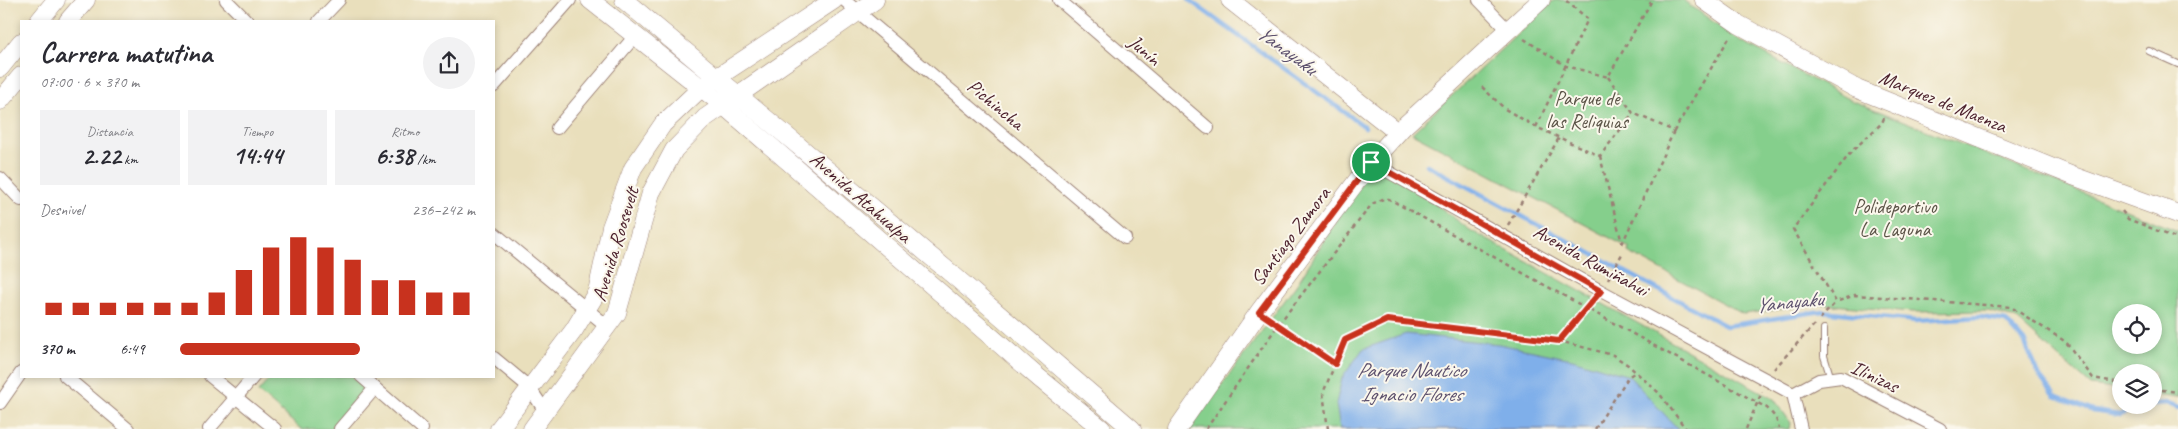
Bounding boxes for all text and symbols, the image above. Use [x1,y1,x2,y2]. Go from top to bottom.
water label: Yanayaku [1252,20,1325,82]
street label: Junín [1123,29,1167,72]
text: Carrera matutina [40,35,212,70]
button: share [423,37,475,89]
street label: Marquez de Maenza [1876,65,2011,139]
text: 07:00 · 6 × 370 m [40,72,139,92]
street label: Pichincha [962,73,1031,136]
park label: Parque de las Reliquias [1546,86,1630,134]
text: Distancia [87,123,133,140]
text: Tiempo [242,123,273,140]
text: Ritmo [391,123,419,140]
text: 2.22 [82,140,121,172]
text: 14:44 [233,140,282,172]
text: 6:38 [375,140,414,172]
pin [1350,141,1392,183]
street label: Avenida Atahualpa [805,146,918,249]
icon: arrive [1357,148,1385,176]
text: km [121,151,138,168]
text: /km [414,151,436,168]
street label: Santiago Zamora [1245,181,1336,291]
street label: Avenida Roosevelt [586,182,645,304]
park label: Polideportivo La Laguna [1853,194,1937,242]
text: Desnivel [40,200,83,220]
text: 236–242 m [412,200,475,220]
street label: Avenida Rumiñahui [1529,219,1654,303]
water label: Yanayaku [1754,285,1827,318]
map controls [2112,304,2162,414]
button: locate [2112,304,2162,354]
text: 370 m [40,339,75,359]
text: 6:49 [120,339,145,359]
street label: Ilinizas [1847,355,1905,399]
water label: Parque Nautico Ignacio Flores [1357,357,1468,407]
button: layers [2112,364,2162,414]

